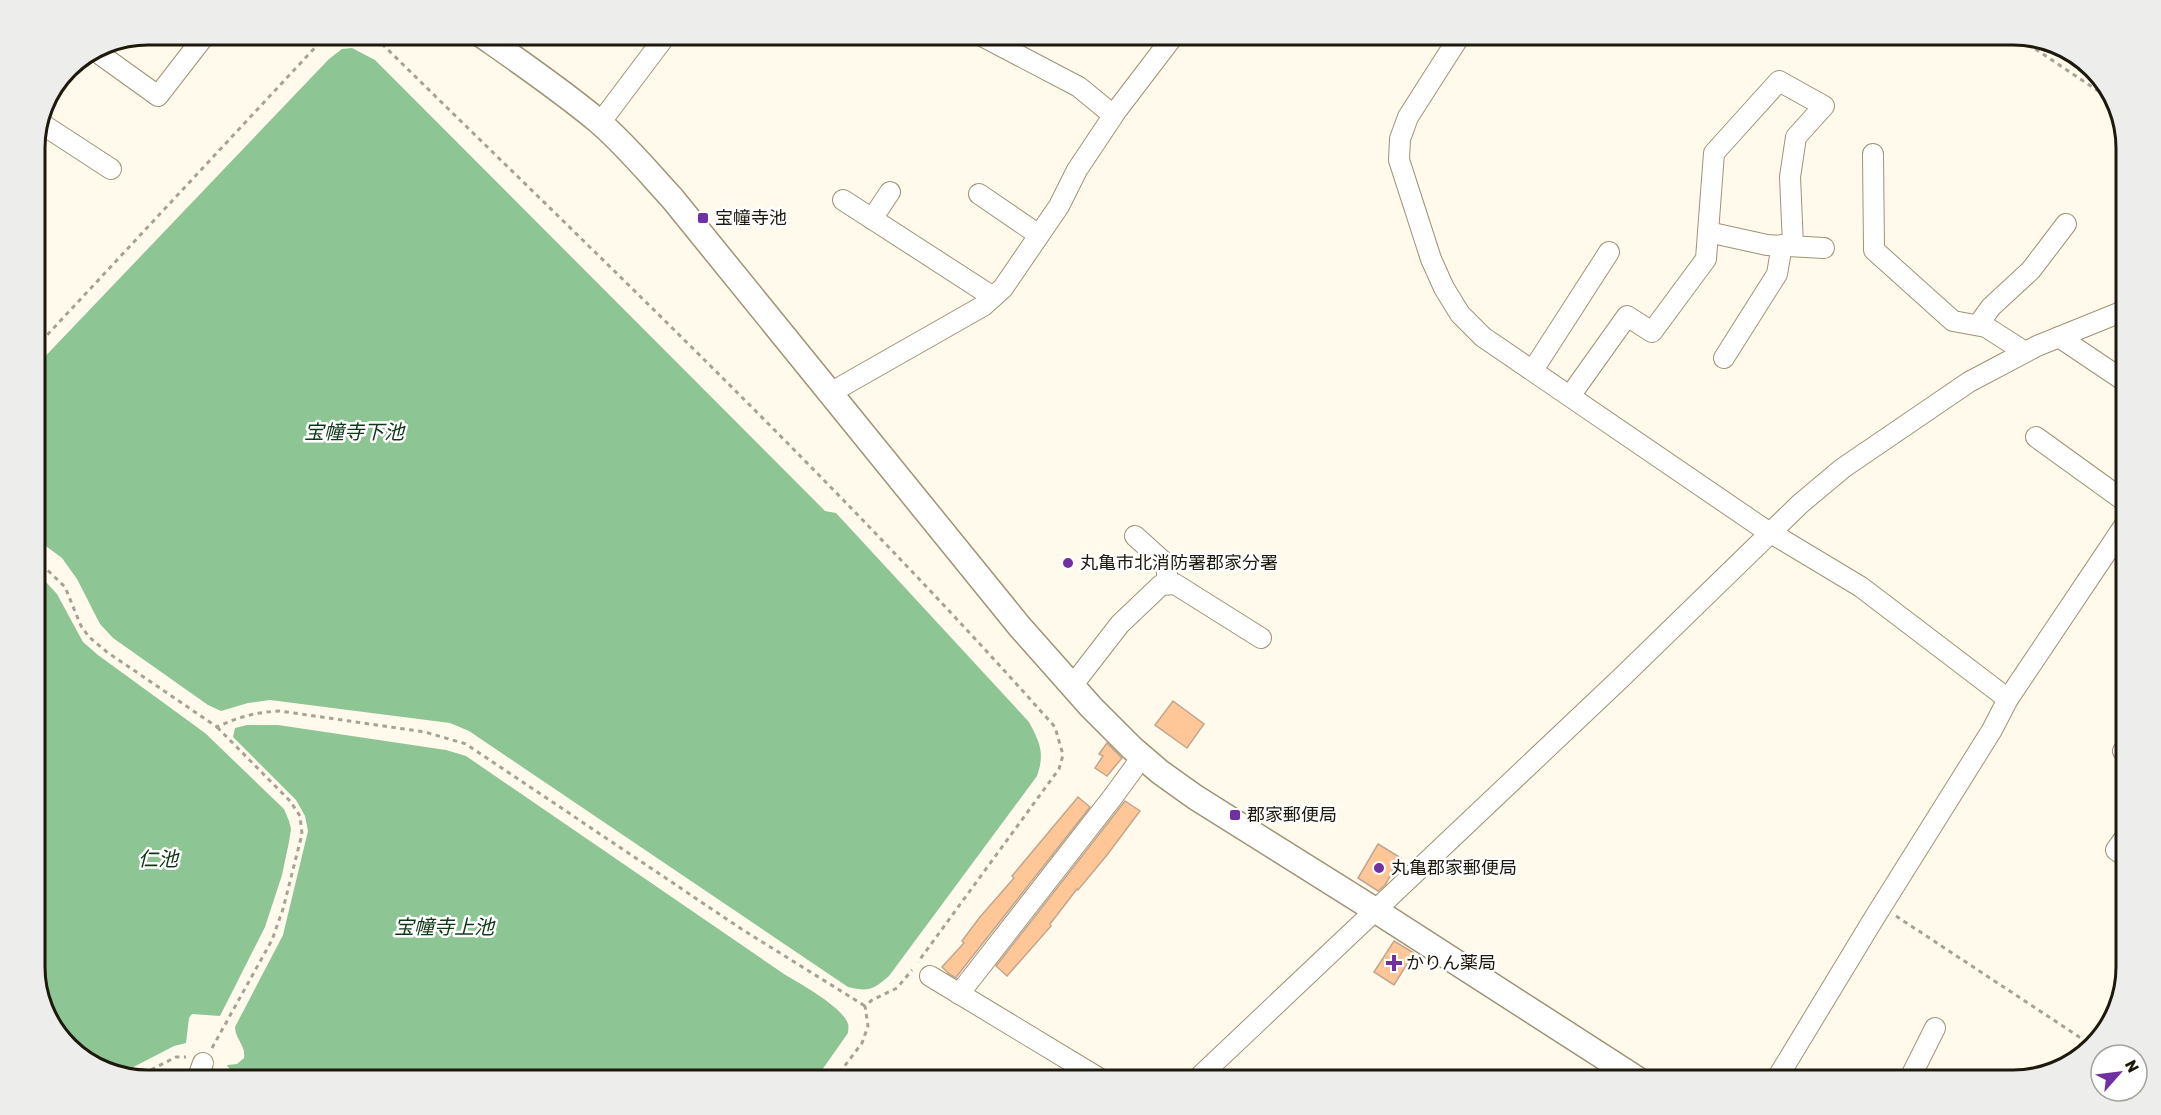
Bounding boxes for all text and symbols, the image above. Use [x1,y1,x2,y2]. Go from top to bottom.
place label: 宝幢寺池 [715,207,787,229]
marker: 宝幢寺池 [696,211,710,225]
water label: 宝幢寺下池 [304,420,406,444]
place label: 丸亀市北消防署郡家分署 [1080,552,1278,574]
marker: 丸亀市北消防署郡家分署 [1061,556,1075,570]
place label: 郡家郵便局 [1247,804,1337,826]
marker: 郡家郵便局 [1228,808,1242,822]
water label: 仁池 [138,847,180,871]
place label: 丸亀郡家郵便局 [1391,857,1517,879]
marker: 丸亀郡家郵便局 [1372,861,1386,875]
water label: 宝幢寺上池 [394,915,496,939]
place label: かりん薬局 [1406,952,1496,974]
marker: かりん薬局 [1387,956,1401,970]
north arrow [2089,1043,2149,1103]
text: N [2121,1057,2143,1076]

